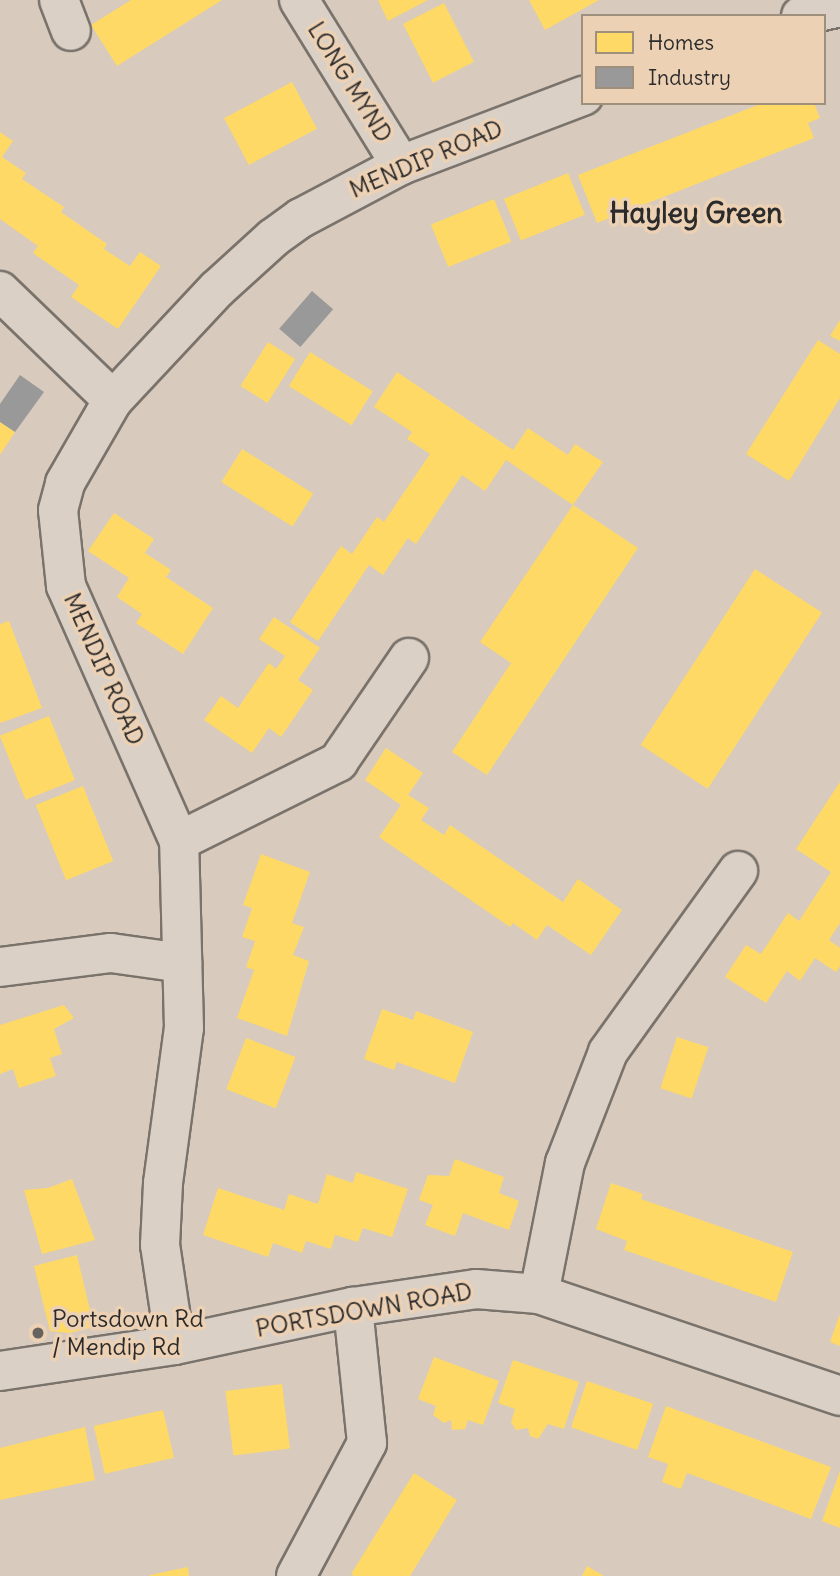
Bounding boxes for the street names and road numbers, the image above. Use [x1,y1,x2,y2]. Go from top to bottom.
street label: LONG MYND [302,16,398,148]
street label: MENDIP ROAD [345,114,507,204]
street label: MENDIP ROAD [58,588,150,750]
street label: PORTSDOWN ROAD [253,1277,475,1343]

